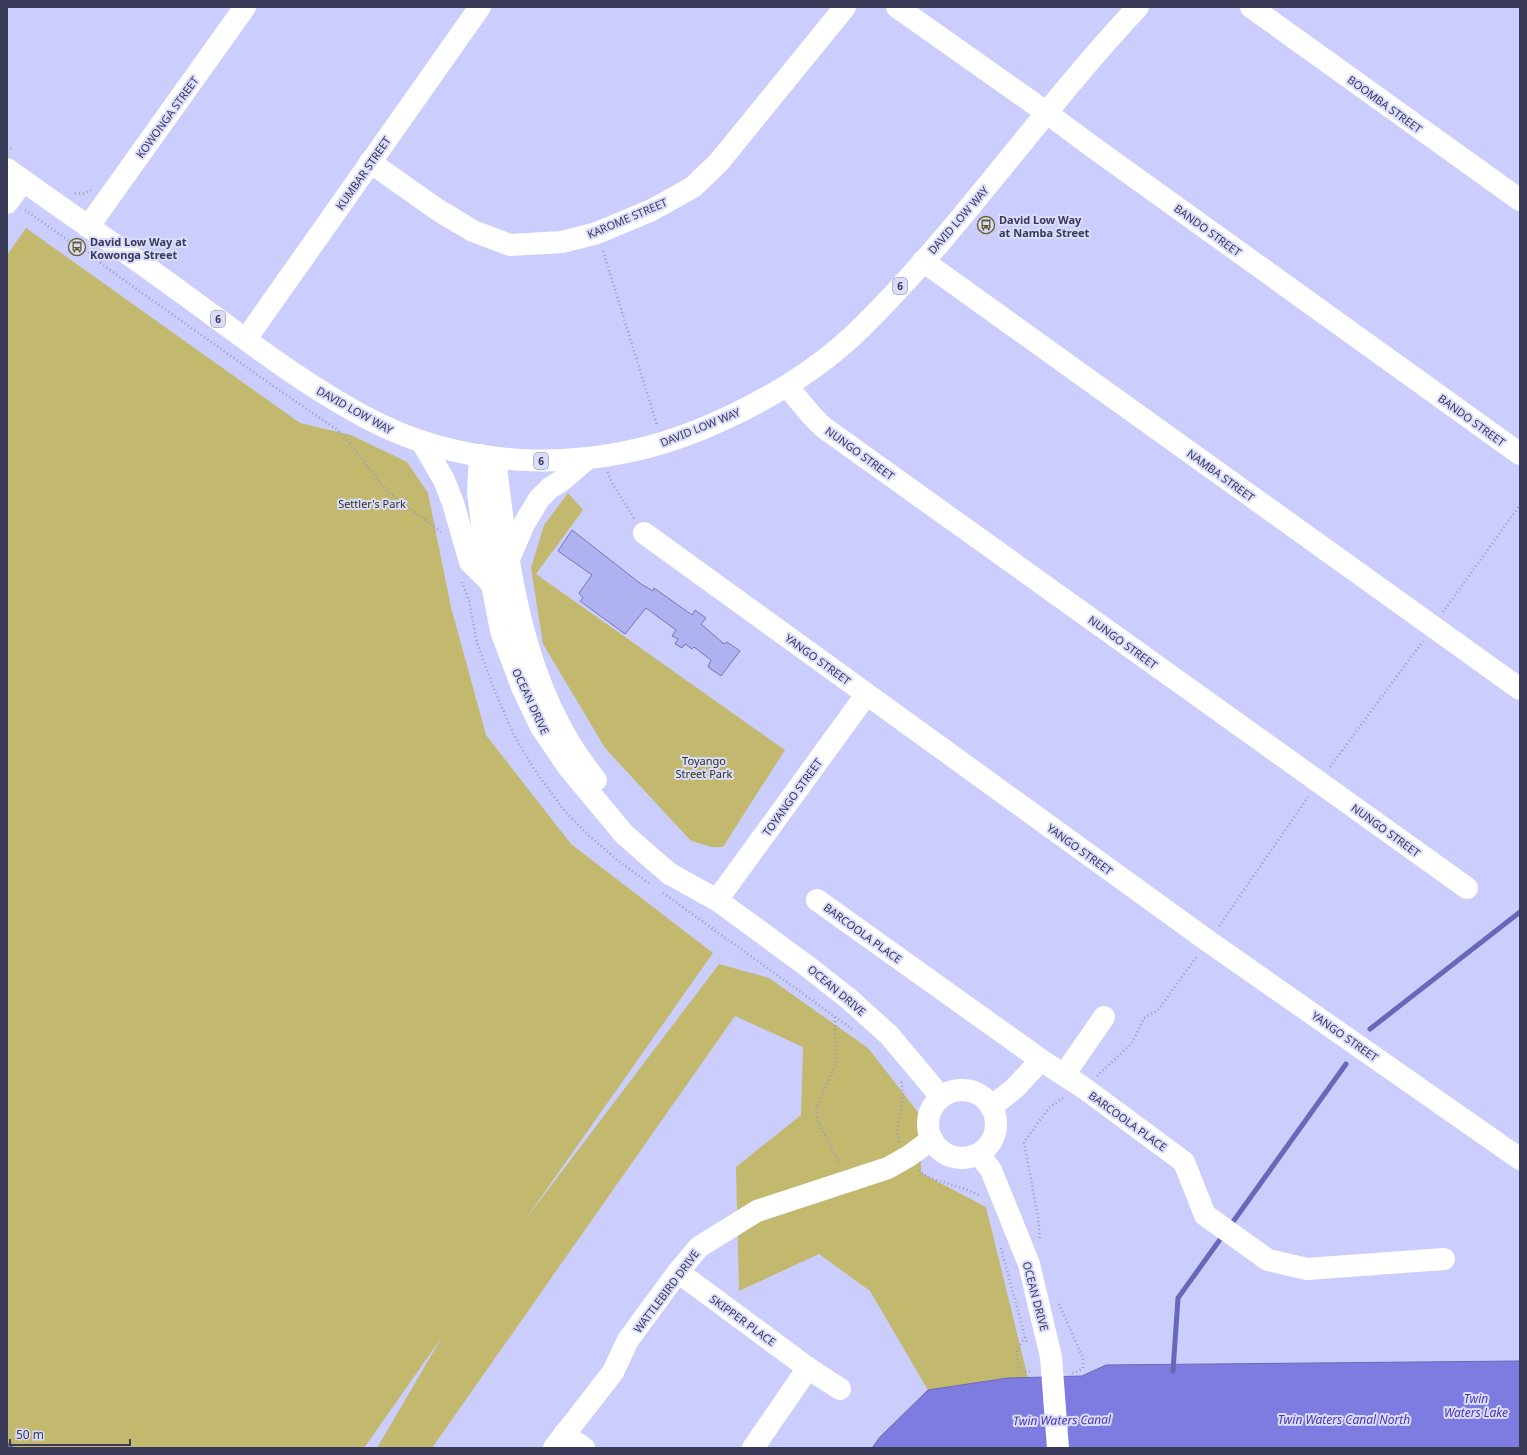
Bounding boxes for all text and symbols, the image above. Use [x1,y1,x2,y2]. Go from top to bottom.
street label: BOOMBA STREET [1345,72,1425,136]
street label: KOWONGA STREET [132,73,202,161]
street label: KUMBAR STREET [332,133,394,213]
street label: DAVID LOW WAY [924,182,992,257]
street label: KAROME STREET [585,194,669,242]
street label: BANDO STREET [1171,201,1245,259]
place label: David Low Way at Namba Street [999,212,1090,240]
bus stop icon: David Low Way at Namba Street [976,215,996,235]
place label: David Low Way at Kowonga Street [90,234,187,262]
bus stop icon: David Low Way at Kowonga Street [67,237,87,257]
road number: 6 [893,278,907,294]
road number: 6 [211,311,225,327]
street label: DAVID LOW WAY [314,383,397,438]
street label: BANDO STREET [1435,391,1509,449]
street label: DAVID LOW WAY [658,404,743,450]
street label: NUNGO STREET [823,423,897,483]
street label: NAMBA STREET [1184,445,1258,505]
road number: 6 [534,453,548,469]
park label: Settler's Park [338,496,406,511]
street label: NUNGO STREET [1086,612,1160,672]
street label: YANGO STREET [782,630,854,688]
street label: OCEAN DRIVE [509,666,553,736]
park label: Toyango Street Park [676,753,733,781]
street label: TOYANGO STREET [759,755,825,839]
street label: NUNGO STREET [1349,800,1423,860]
street label: YANGO STREET [1044,820,1116,878]
street label: BARCOOLA PLACE [821,900,905,966]
street label: OCEAN DRIVE [805,961,869,1019]
street label: YANGO STREET [1309,1008,1381,1064]
street label: BARCOOLA PLACE [1086,1088,1170,1154]
street label: WATTLEBIRD DRIVE [630,1246,702,1336]
street label: OCEAN DRIVE [1020,1260,1052,1332]
street label: SKIPPER PLACE [707,1291,779,1349]
water label: Twin Waters Lake [1444,1390,1508,1421]
water label: Twin Waters Canal [1013,1411,1112,1429]
water label: Twin Waters Canal North [1278,1411,1410,1428]
scale bar [10,1421,130,1447]
text: 50 m [16,1426,44,1443]

